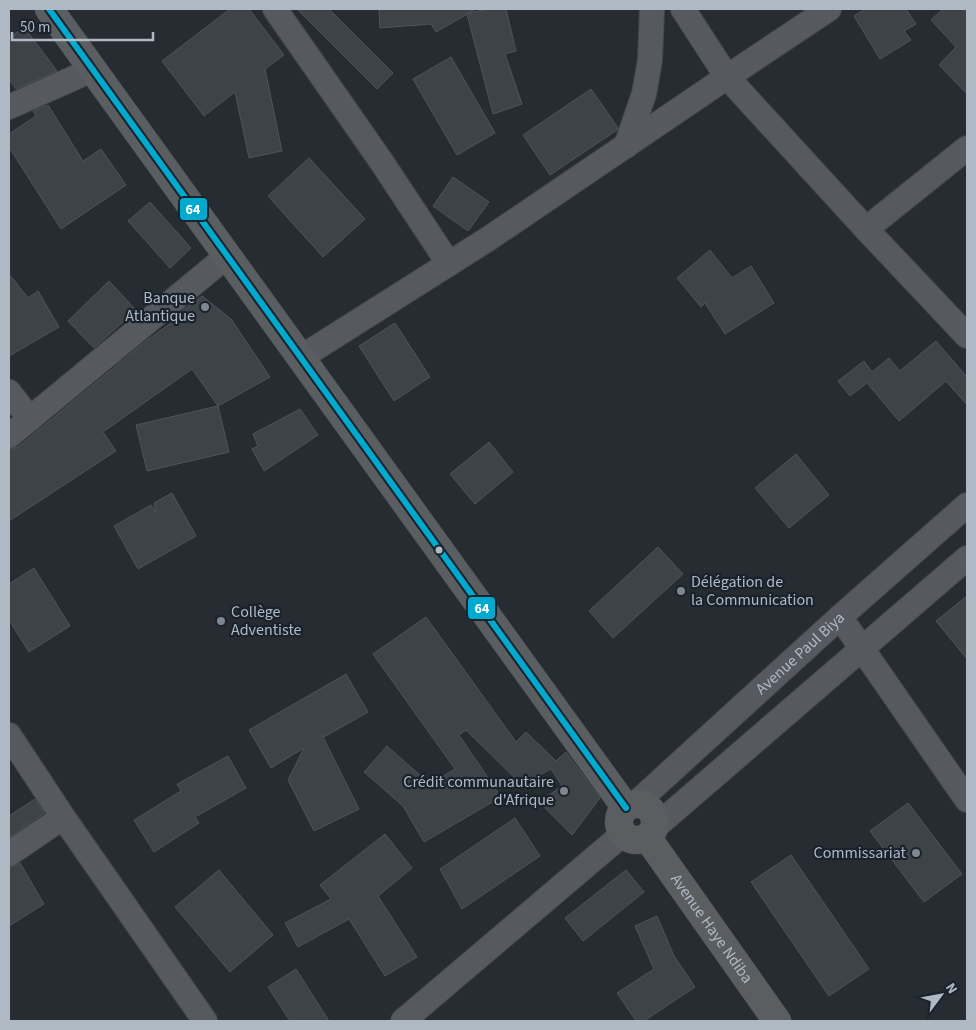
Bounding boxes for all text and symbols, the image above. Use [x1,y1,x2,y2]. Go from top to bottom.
scale bar [12,10,154,42]
text: 50 m [20,17,50,38]
line badge: 64 [179,197,208,221]
text: 64 [186,200,201,220]
place label: Banque Atlantique [125,287,195,327]
marker: Banque Atlantique [199,301,211,313]
unlabelled marker [434,545,444,555]
place label: Délégation de la Communication [691,571,814,611]
marker: Délégation de la Communication [675,585,687,597]
line badge: 64 [467,596,496,620]
text: 64 [475,599,490,619]
place label: Collège Adventiste [231,601,302,641]
street label: Avenue Paul Biya [751,607,850,700]
marker: Collège Adventiste [215,615,227,627]
place label: Crédit communautaire d'Afrique [403,771,554,811]
marker: Crédit communautaire d'Afrique [558,785,570,797]
place label: Commissariat [814,842,907,864]
marker: Commissariat [910,847,922,859]
street label: Avenue Haye Ndiba [665,869,758,988]
north arrow [916,970,966,1020]
text: N [940,979,962,998]

